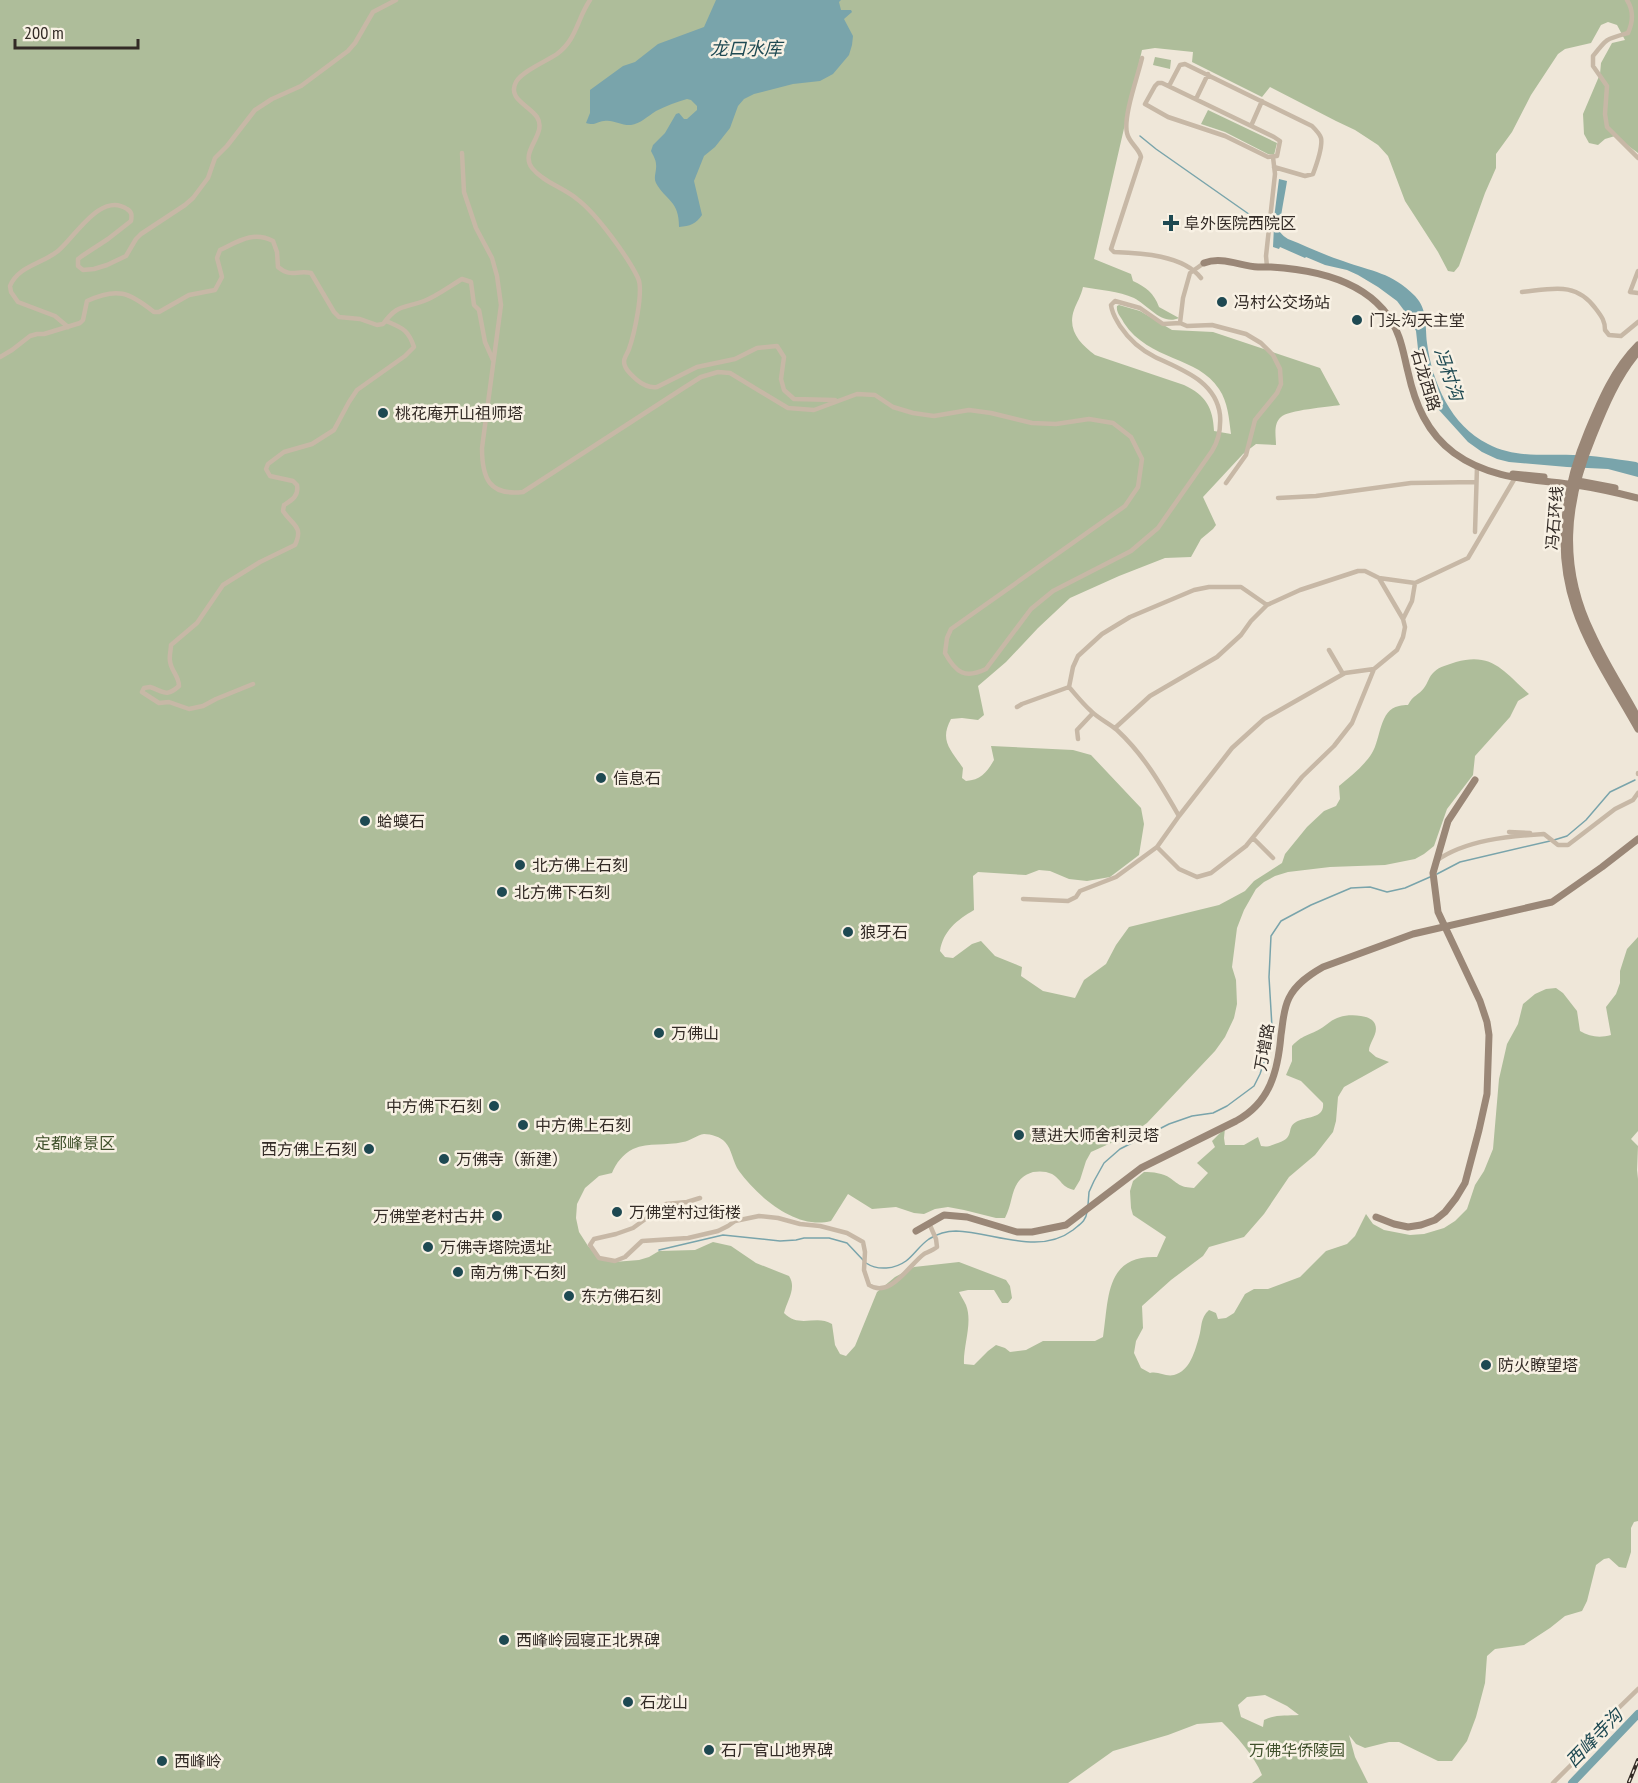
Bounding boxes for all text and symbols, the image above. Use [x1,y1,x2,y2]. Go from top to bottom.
scale bar [15,12,138,50]
text: 200 m [24,21,64,44]
water label: 龙口水库 [710,37,785,60]
place label: 阜外医院西院区 [1184,213,1296,233]
marker: 阜外医院西院区 [1162,214,1180,232]
place label: 冯村公交场站 [1234,292,1330,312]
marker: 冯村公交场站 [1215,295,1229,309]
place label: 门头沟天主堂 [1369,310,1465,330]
marker: 门头沟天主堂 [1350,313,1364,327]
water label: 冯村沟 [1429,345,1469,405]
street label: 石龙西路 [1407,346,1445,414]
place label: 桃花庵开山祖师塔 [395,403,523,423]
marker: 桃花庵开山祖师塔 [376,406,390,420]
street label: 冯石环线 [1541,485,1567,551]
place label: 信息石 [613,768,661,788]
marker: 信息石 [594,771,608,785]
place label: 蛤蟆石 [377,811,425,831]
marker: 蛤蟆石 [358,814,372,828]
place label: 北方佛上石刻 [532,855,628,875]
marker: 北方佛上石刻 [513,858,527,872]
place label: 北方佛下石刻 [514,882,610,902]
marker: 北方佛下石刻 [495,885,509,899]
place label: 狼牙石 [860,922,908,942]
marker: 狼牙石 [841,925,855,939]
street label: 万增路 [1250,1022,1278,1072]
place label: 万佛山 [671,1023,719,1043]
marker: 万佛山 [652,1026,666,1040]
place label: 中方佛下石刻 [386,1096,482,1116]
marker: 中方佛下石刻 [487,1099,501,1113]
place label: 中方佛上石刻 [535,1115,631,1135]
marker: 中方佛上石刻 [516,1118,530,1132]
place label: 慧进大师舍利灵塔 [1031,1125,1159,1145]
marker: 慧进大师舍利灵塔 [1012,1128,1026,1142]
park label: 定都峰景区 [35,1133,115,1153]
place label: 西方佛上石刻 [261,1139,357,1159]
marker: 西方佛上石刻 [362,1142,376,1156]
place label: 万佛寺（新建） [456,1149,568,1169]
marker: 万佛寺（新建） [437,1152,451,1166]
place label: 万佛堂村过街楼 [629,1202,741,1222]
marker: 万佛堂村过街楼 [610,1205,624,1219]
place label: 万佛堂老村古井 [373,1206,485,1226]
marker: 万佛堂老村古井 [490,1209,504,1223]
place label: 万佛寺塔院遗址 [440,1237,552,1257]
marker: 万佛寺塔院遗址 [421,1240,435,1254]
place label: 南方佛下石刻 [470,1262,566,1282]
marker: 南方佛下石刻 [451,1265,465,1279]
place label: 东方佛石刻 [581,1286,661,1306]
marker: 东方佛石刻 [562,1289,576,1303]
place label: 防火瞭望塔 [1498,1355,1578,1375]
marker: 防火瞭望塔 [1479,1358,1493,1372]
place label: 西峰岭园寝正北界碑 [516,1630,660,1650]
marker: 西峰岭园寝正北界碑 [497,1633,511,1647]
place label: 石龙山 [640,1692,688,1712]
marker: 石龙山 [621,1695,635,1709]
water label: 西峰寺沟 [1561,1703,1629,1772]
place label: 石厂官山地界碑 [721,1740,833,1760]
park label: 万佛华侨陵园 [1249,1740,1345,1760]
marker: 石厂官山地界碑 [702,1743,716,1757]
place label: 西峰岭 [174,1751,222,1771]
marker: 西峰岭 [155,1754,169,1768]

